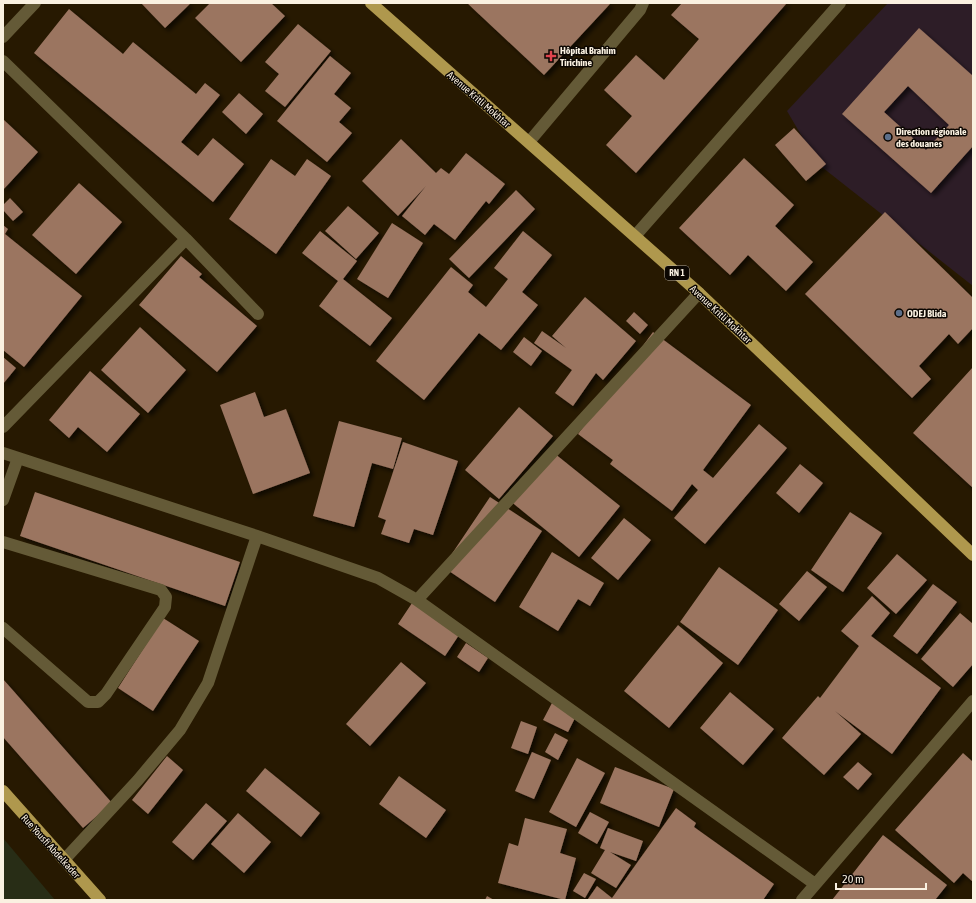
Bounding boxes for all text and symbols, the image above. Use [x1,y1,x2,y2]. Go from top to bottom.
place label: Hôpital Brahim Tirichine [560,45,616,68]
marker: Hôpital Brahim Tirichine [545,50,557,62]
street label: Avenue Kritli Mokhtar [445,69,513,130]
place label: Direction régionale des douanes [896,126,967,149]
marker: Direction régionale des douanes [883,132,893,142]
road number: RN 1 [665,266,689,280]
street label: Avenue Kritli Mokhtar [688,283,754,346]
marker: ODEJ Blida [894,308,904,318]
place label: ODEJ Blida [907,308,947,319]
street label: Rue Yousfi Abdelkader [19,812,83,881]
scale bar [836,865,926,891]
text: 20 m [842,872,864,886]

